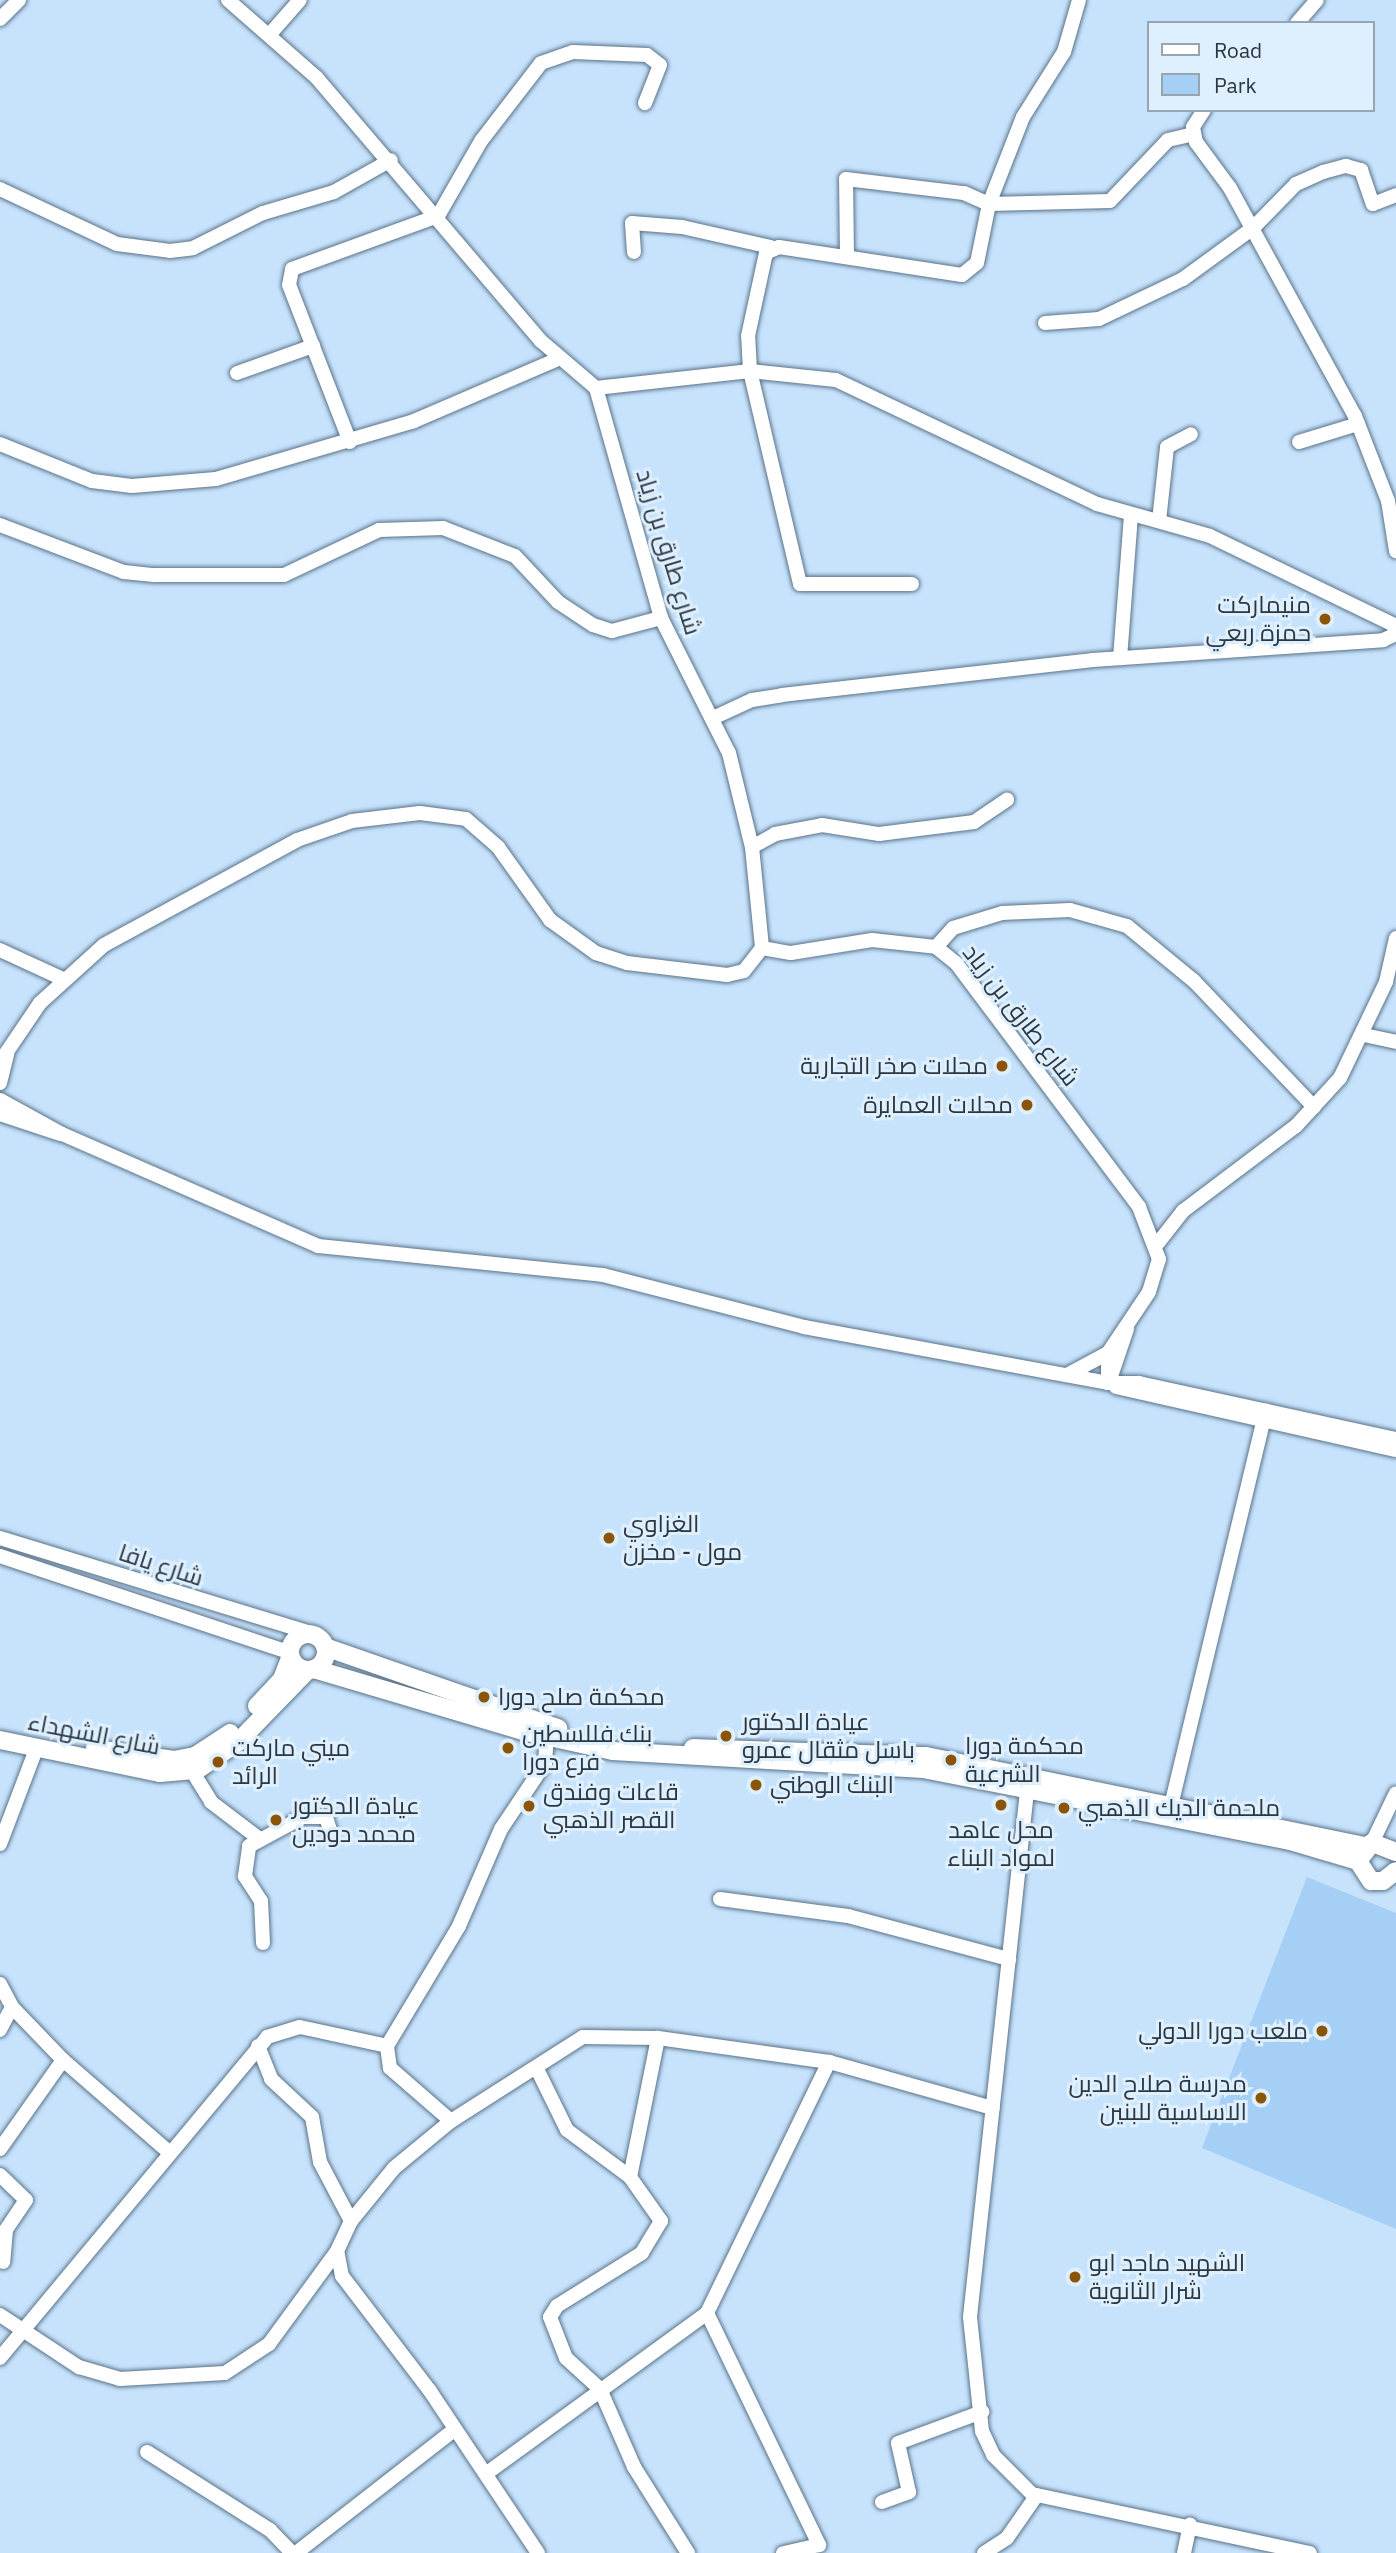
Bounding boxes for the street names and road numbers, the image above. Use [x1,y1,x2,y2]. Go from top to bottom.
street label: شارع طارق بن زياد [630,466,708,638]
street label: شارع طارق بن زياد [957,938,1085,1092]
street label: شارع يافا [115,1538,207,1592]
street label: شارع الشهداء [25,1707,163,1761]

